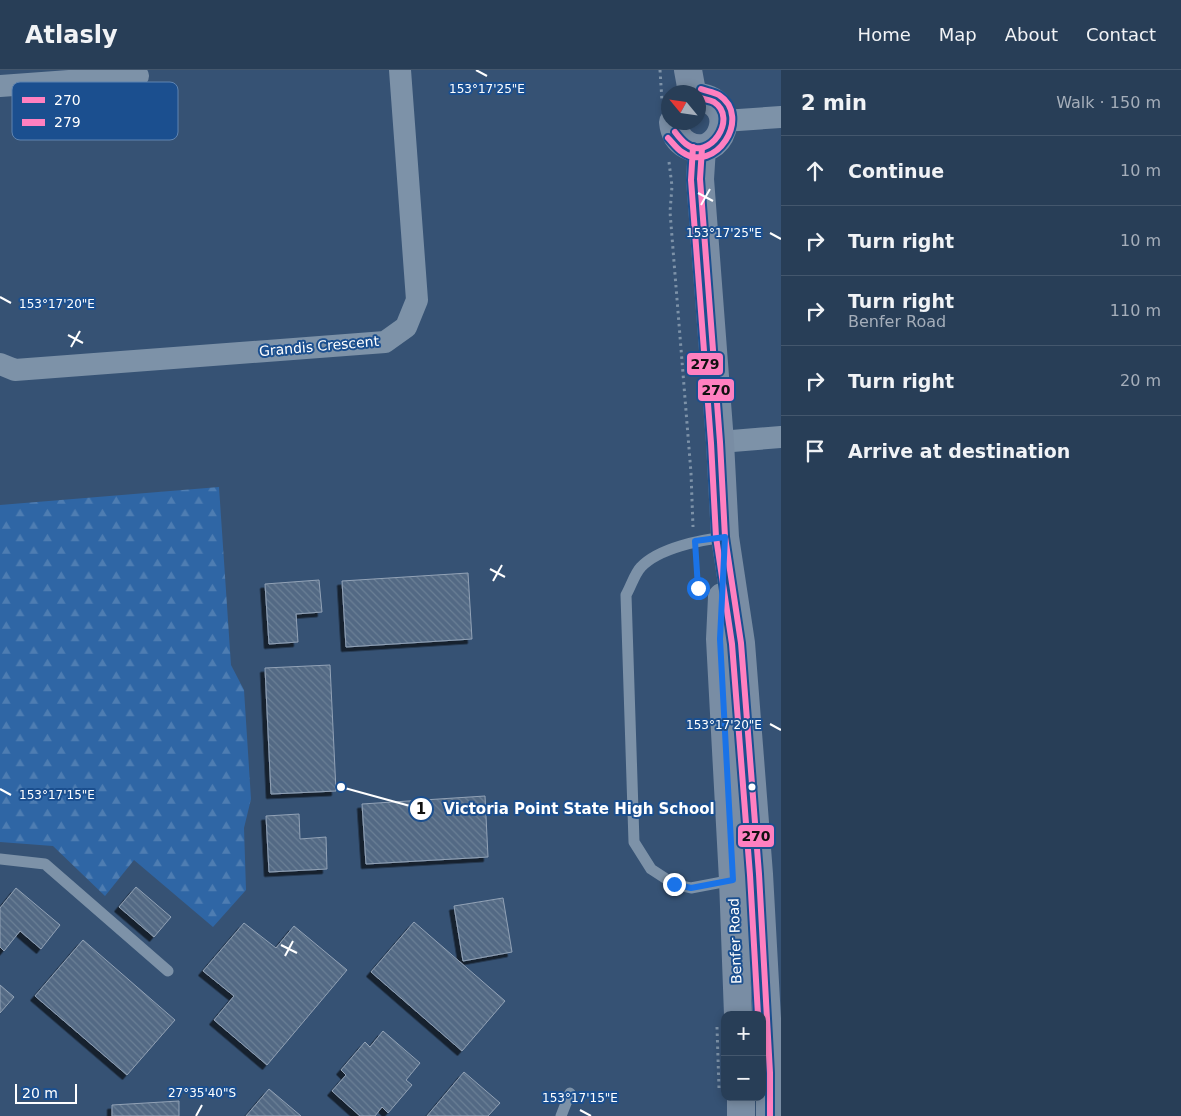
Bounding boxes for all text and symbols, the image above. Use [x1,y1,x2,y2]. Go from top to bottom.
text: Atlasly [25,21,118,49]
text: Home [858,24,911,45]
text: Map [939,24,977,45]
text: About [1005,24,1058,45]
text: Contact [1086,24,1156,45]
legend [12,82,178,140]
text: 153°17'25"E [449,82,525,96]
north arrow [661,85,706,130]
text: 2 min [801,91,867,115]
text: 270 [54,92,81,108]
text: Walk · 150 m [1056,93,1161,112]
text: 279 [54,114,81,130]
icon: ahead [801,157,829,185]
text: Continue [848,160,944,182]
text: 10 m [1120,161,1161,180]
text: 153°17'25"E [686,226,762,240]
icon: right [801,227,829,255]
text: Turn right [848,230,954,252]
text: 10 m [1120,231,1161,250]
text: Turn right [848,290,954,312]
text: 153°17'20"E [19,297,95,311]
icon: right [801,297,829,325]
text: 110 m [1110,301,1161,320]
text: Benfer Road [848,312,946,331]
street label: Grandis Crescent [258,333,380,359]
line badge: 279 [686,352,724,376]
text: 279 [690,356,720,372]
icon: right [801,367,829,395]
text: Turn right [848,370,954,392]
text: 20 m [1120,371,1161,390]
line badge: 270 [697,378,735,402]
text: 270 [701,382,731,398]
icon: arrive [801,437,829,465]
text: Arrive at destination [848,440,1070,462]
route start [687,577,710,600]
text: 153°17'20"E [686,718,762,732]
unlabelled marker [747,782,757,792]
text: 153°17'15"E [19,788,95,802]
callout: Victoria Point State High School [408,794,724,824]
text: 1 [416,800,426,818]
text: Victoria Point State High School [443,800,715,818]
line badge: 270 [737,824,775,848]
text: 270 [741,828,771,844]
route end [663,873,686,896]
street label: Benfer Road [726,898,744,984]
map controls [721,1011,766,1101]
button: + [721,1011,766,1056]
button: − [721,1056,766,1101]
scale bar [15,1081,78,1104]
text: 20 m [22,1085,58,1101]
text: 27°35'40"S [168,1086,236,1100]
text: 153°17'15"E [542,1091,618,1105]

